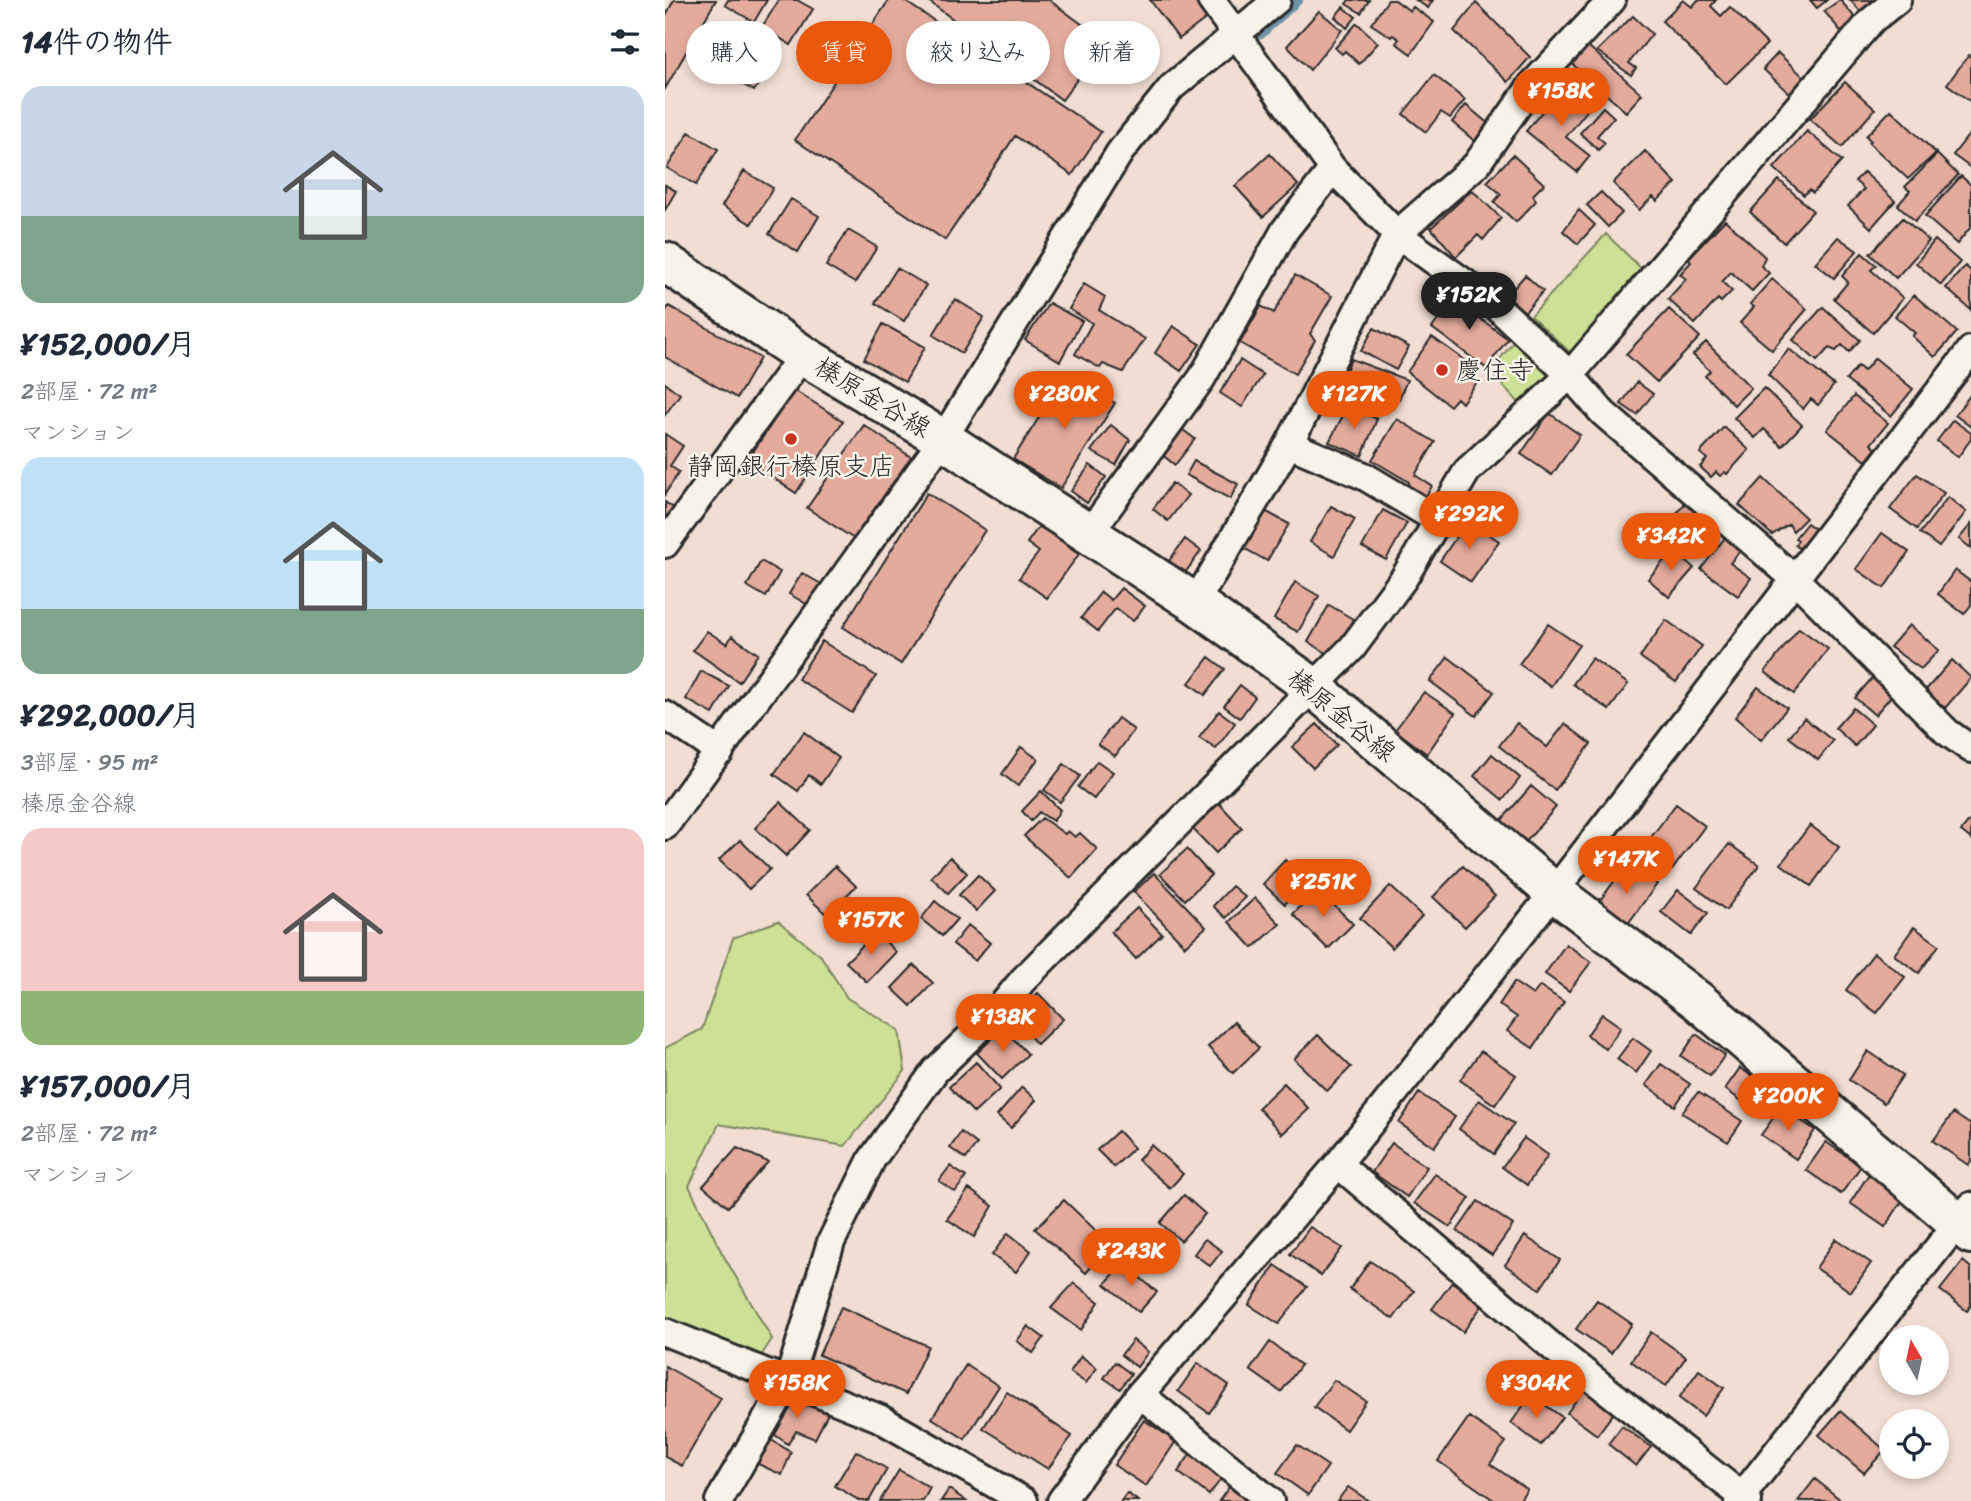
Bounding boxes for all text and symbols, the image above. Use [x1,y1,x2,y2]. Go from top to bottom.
text: 14件の物件 [21,15,173,69]
chip: 購入 [686,21,782,84]
chip: 賃貸 [796,21,892,84]
chip: 絞り込み [906,21,1050,84]
chip: 新着 [1064,21,1160,84]
icon: filters [606,23,644,61]
pin: ¥158K [1512,68,1610,128]
text: ¥158K [1529,70,1593,111]
icon: home [270,132,396,258]
pin: ¥152K [1420,272,1518,332]
text: ¥152K [1437,274,1501,315]
text: ¥152,000/月 [21,317,196,371]
street label: 榛原金谷線 [805,344,941,450]
place label: 慶住寺 [1456,347,1534,393]
marker: 慶住寺 [1434,362,1450,378]
text: 2部屋 · 72 m² [21,371,157,412]
pin: ¥280K [1015,372,1113,431]
pin: ¥127K [1305,372,1403,431]
text: ¥280K [1030,373,1098,414]
text: ¥127K [1322,373,1386,414]
text: マンション [21,412,135,453]
marker: 静岡銀行榛原支店 [783,431,799,447]
place label: 静岡銀行榛原支店 [687,443,895,489]
pin: ¥292K [1420,491,1518,551]
text: ¥292K [1435,493,1503,534]
icon: home [270,503,396,629]
pin: ¥342K [1622,514,1720,573]
text: ¥342K [1637,515,1705,556]
street label: 榛原金谷線 [1277,656,1407,774]
text: ¥292,000/月 [21,688,201,742]
text: 3部屋 · 95 m² [21,742,159,783]
text: 榛原金谷線 [21,783,136,824]
pin: ¥147K [1577,836,1675,896]
text: ¥147K [1594,838,1658,879]
pin: ¥251K [1274,860,1372,919]
text: ¥251K [1291,861,1355,902]
icon: home [270,874,396,1000]
pin: ¥157K [822,898,920,957]
text: ¥157K [839,899,903,940]
pin: ¥138K [954,995,1052,1054]
text: ¥138K [971,996,1035,1037]
text: ¥157,000/月 [21,1059,196,1113]
pin: ¥200K [1739,1074,1837,1133]
text: ¥200K [1753,1075,1823,1116]
text: 2部屋 · 72 m² [21,1113,157,1154]
text: マンション [21,1154,135,1195]
pin: ¥243K [1082,1228,1180,1288]
text: ¥243K [1097,1230,1165,1271]
north arrow [1879,1325,1949,1395]
map controls [1879,1325,1949,1479]
pin: ¥158K [748,1360,846,1420]
pin: ¥304K [1487,1360,1585,1420]
text: ¥158K [765,1362,829,1403]
text: ¥304K [1502,1362,1570,1403]
button: locate [1879,1409,1949,1479]

